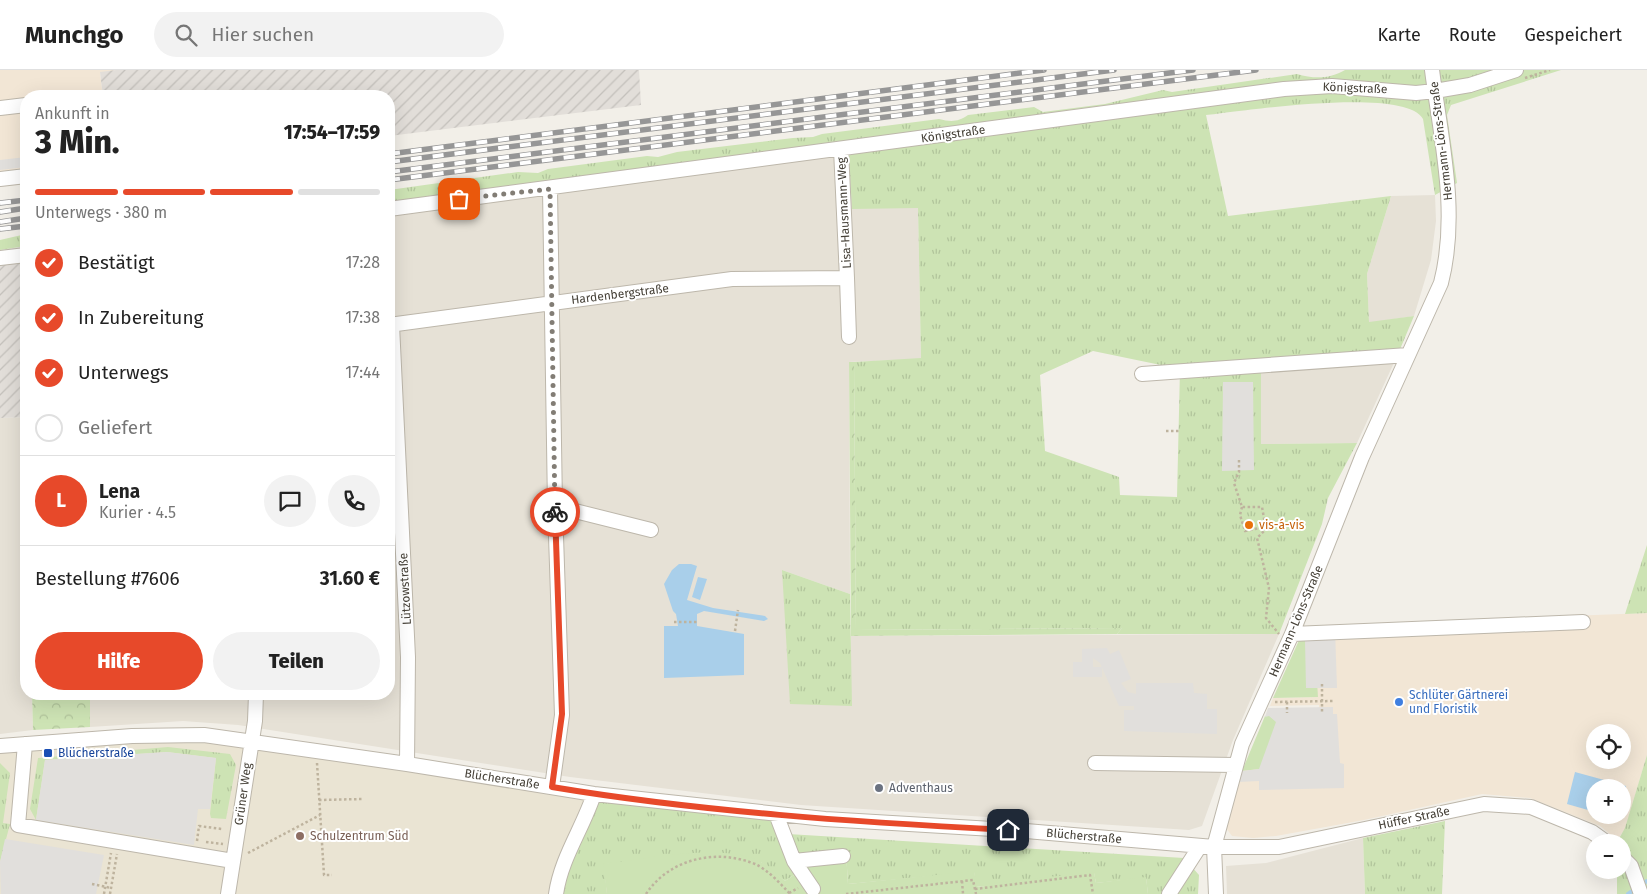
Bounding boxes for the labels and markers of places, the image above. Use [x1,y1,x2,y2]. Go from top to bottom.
pin [438,178,480,220]
place label: vis-á-vis [1259,518,1305,532]
marker: vis-á-vis [1243,519,1255,531]
place label: Schlüter Gärtnerei und Floristik [1409,688,1508,716]
marker: Schlüter Gärtnerei und Floristik [1393,696,1405,708]
place label: Blücherstraße [58,746,134,760]
marker: Blücherstraße [42,747,54,759]
place label: Adventhaus [889,781,953,795]
marker: Adventhaus [873,782,885,794]
pin [987,809,1029,851]
place label: Schulzentrum Süd [310,829,409,843]
marker: Schulzentrum Süd [294,830,306,842]

